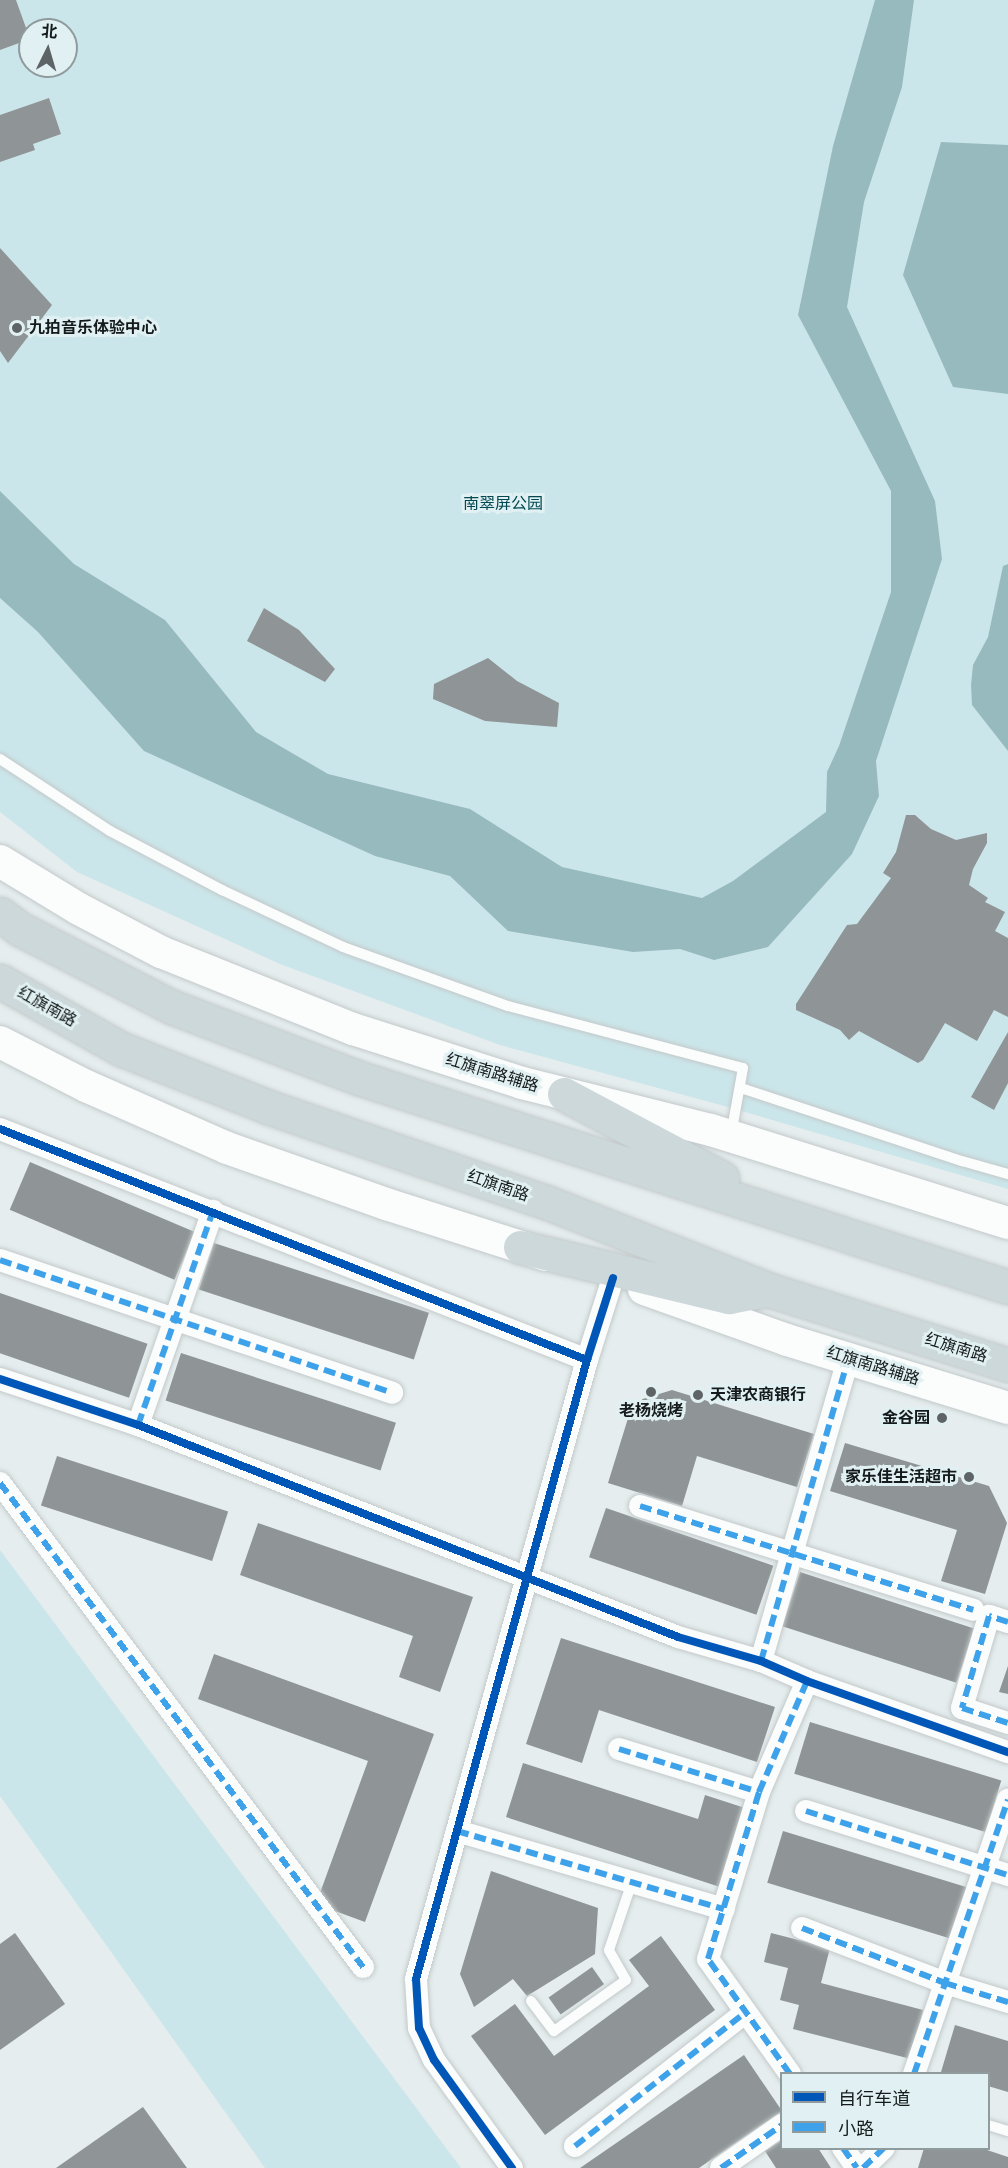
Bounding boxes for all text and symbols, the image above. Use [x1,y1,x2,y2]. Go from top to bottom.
north arrow [18,18,78,78]
text: 北 [41,21,58,43]
place label: 九拍音乐体验中心 [29,318,157,338]
marker: 九拍音乐体验中心 [10,321,24,335]
park label: 南翠屏公园 [463,494,543,514]
street label: 红旗南路 [14,983,80,1031]
street label: 红旗南路辅路 [443,1050,541,1096]
street label: 红旗南路 [465,1167,531,1205]
street label: 红旗南路 [923,1329,989,1367]
street label: 红旗南路辅路 [824,1343,922,1389]
marker: 老杨烧烤 [644,1385,658,1399]
place label: 天津农商银行 [710,1385,806,1405]
marker: 天津农商银行 [691,1388,705,1402]
place label: 老杨烧烤 [619,1401,683,1421]
place label: 金谷园 [882,1408,930,1428]
marker: 金谷园 [935,1411,949,1425]
place label: 家乐佳生活超市 [845,1467,957,1487]
marker: 家乐佳生活超市 [962,1470,976,1484]
legend [780,2072,990,2150]
text: 自行车道 [838,2088,910,2110]
text: 小路 [838,2118,874,2140]

